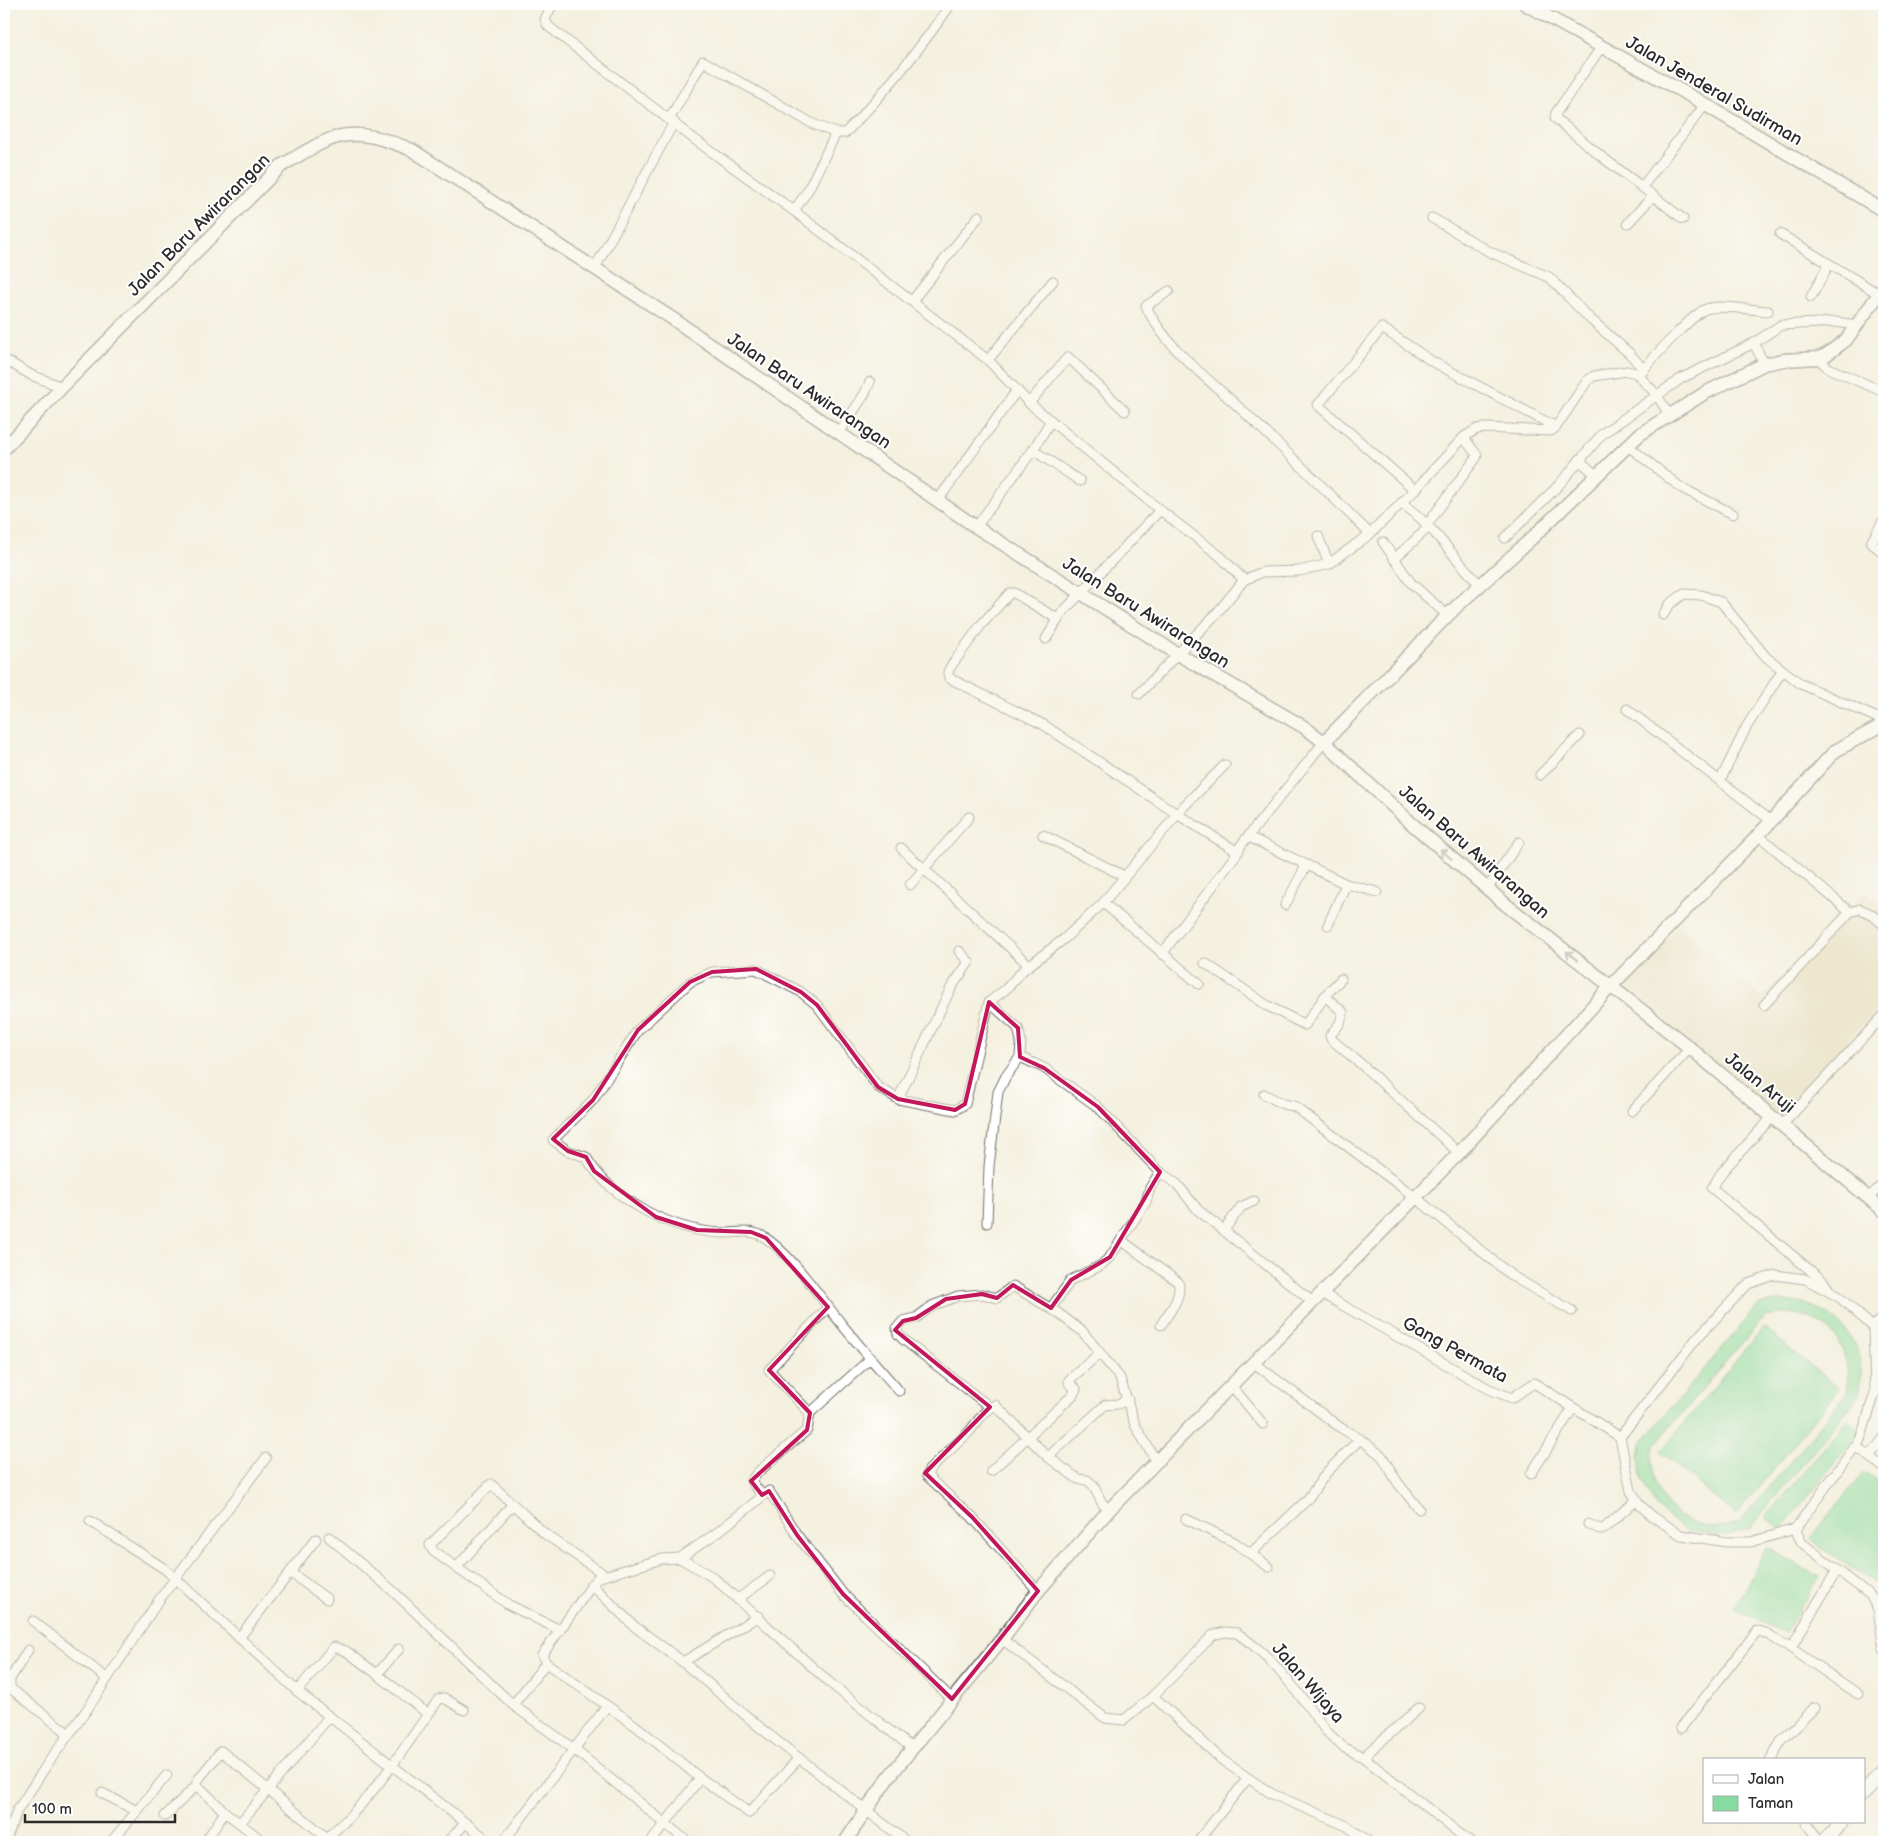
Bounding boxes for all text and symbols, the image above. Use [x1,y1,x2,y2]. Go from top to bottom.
street label: Jalan Jenderal Sudirman [1622,32,1806,150]
street label: Jalan Baru Awirarangan [123,149,275,301]
street label: Jalan Baru Awirarangan [723,328,895,454]
street label: Jalan Baru Awirarangan [1059,553,1233,673]
street label: Jalan Baru Awirarangan [1394,781,1554,923]
one-way arrow [1440,848,1453,859]
one-way arrow [1566,951,1579,962]
street label: Jalan Aruji [1721,1048,1799,1118]
street label: Gang Permata [1399,1312,1511,1388]
street label: Jalan Wijaya [1267,1638,1349,1728]
legend [1703,1758,1866,1824]
text: Jalan [1748,1770,1784,1789]
scale bar [25,1791,175,1823]
text: Taman [1748,1794,1793,1813]
text: 100 m [32,1800,72,1819]

